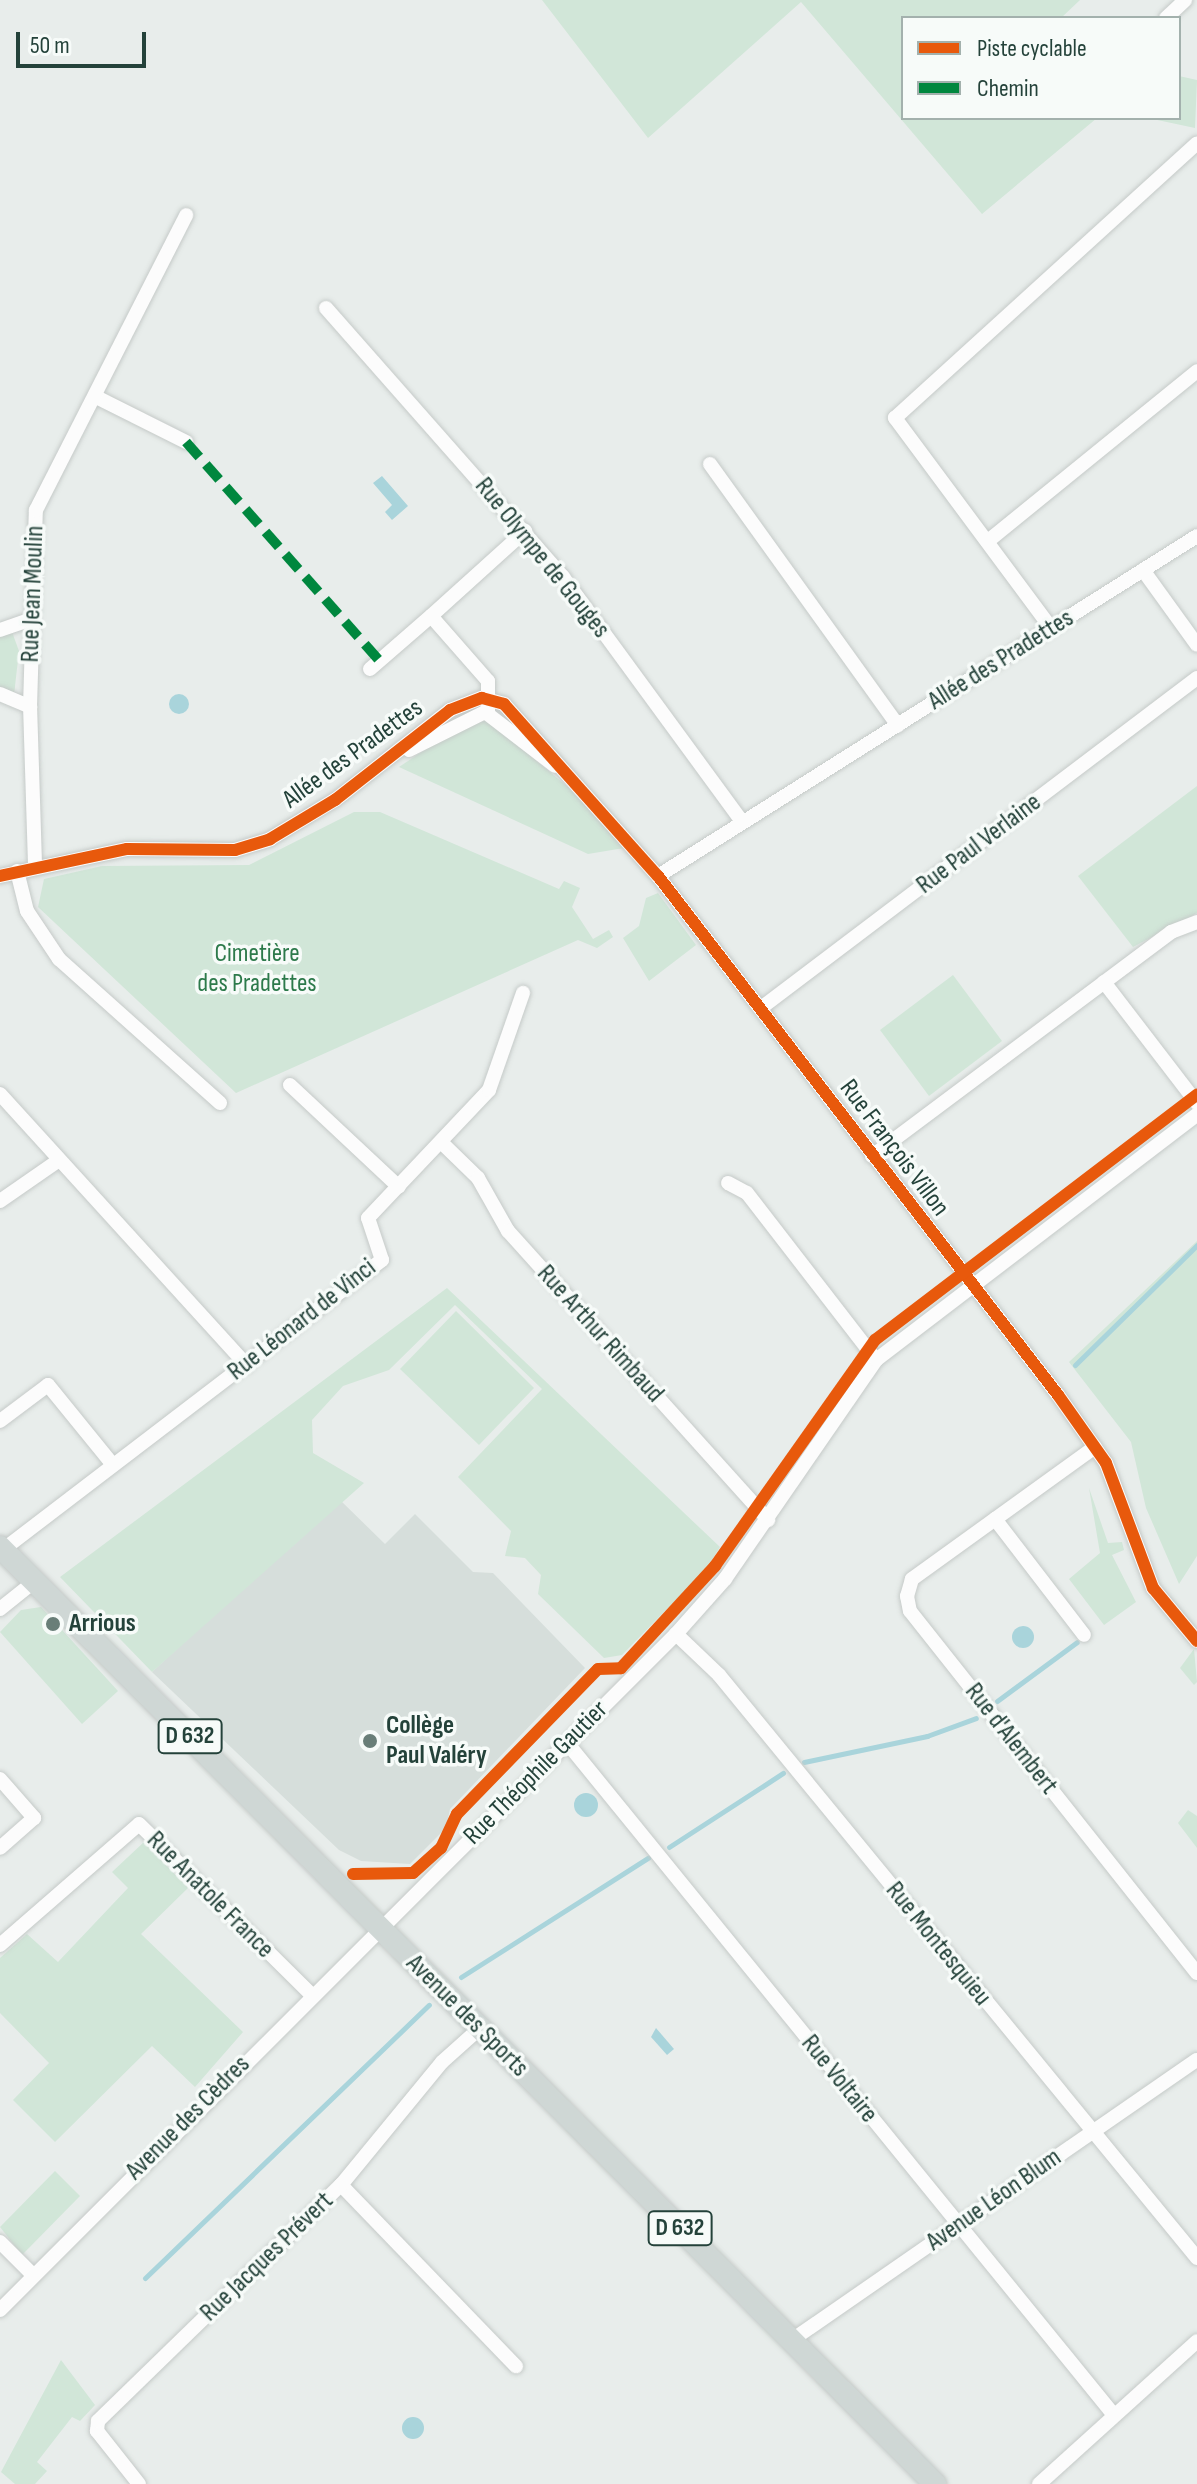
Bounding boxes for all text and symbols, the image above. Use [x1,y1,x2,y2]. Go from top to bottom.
scale bar [20,16,150,66]
legend [901,16,1181,120]
text: 50 m [30,31,70,60]
text: Piste cyclable [977,34,1087,63]
text: Chemin [977,74,1039,103]
street label: Rue Olympe de Gouges [468,471,616,645]
street label: Rue Jean Moulin [15,525,51,663]
street label: Allée des Pradettes [923,603,1079,717]
street label: Allée des Pradettes [277,693,429,815]
street label: Rue Paul Verlaine [911,787,1047,901]
park label: Cimetière des Pradettes [197,938,317,1000]
street label: Rue François Villon [832,1074,956,1222]
street label: Rue Léonard de Vinci [222,1252,382,1388]
street label: Rue Arthur Rimbaud [530,1259,670,1409]
place label: Arrious [69,1608,136,1640]
marker: Arrious [44,1615,62,1633]
street label: Rue d'Alembert [958,1677,1064,1801]
street label: Rue Théophile Gautier [458,1695,614,1851]
place label: Collège Paul Valéry [386,1710,487,1772]
road number: D 632 [156,1716,224,1756]
marker: Collège Paul Valéry [361,1732,379,1750]
street label: Rue Anatole France [140,1825,280,1965]
street label: Rue Montesquieu [879,1876,997,2012]
street label: Avenue des Sports [399,1948,535,2084]
street label: Rue Voltaire [794,2029,884,2129]
street label: Avenue des Cèdres [119,2049,257,2187]
street label: Avenue Léon Blum [921,2142,1067,2258]
street label: Rue Jacques Prévert [194,2186,340,2328]
road number: D 632 [646,2208,714,2248]

